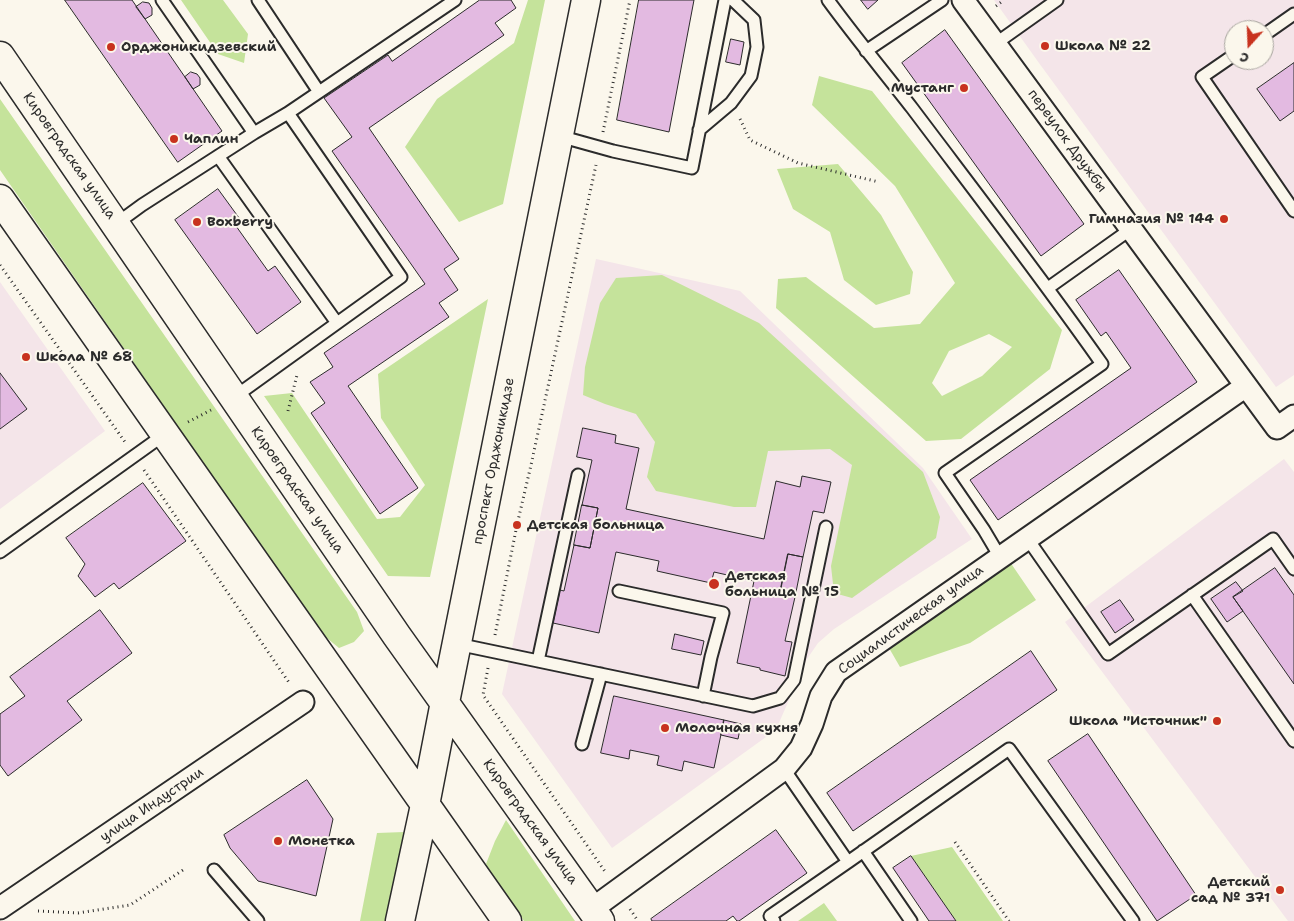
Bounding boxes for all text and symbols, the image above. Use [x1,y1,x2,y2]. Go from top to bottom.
north arrow [1224,20,1274,70]
place label: Школа № 22 [1055,38,1151,54]
place label: Орджоникидзевский [121,39,276,55]
marker: Школа № 22 [1039,40,1051,52]
marker: Орджоникидзевский [105,41,117,53]
text: С [1237,48,1251,68]
place label: Мустанг [891,80,954,96]
marker: Мустанг [958,82,970,94]
street label: переулок Дружбы [1024,86,1110,196]
street label: Кировградская улица [19,89,119,223]
place label: Чаплин [184,131,239,147]
marker: Чаплин [168,133,180,145]
place label: Гимназия № 144 [1089,211,1214,227]
marker: Гимназия № 144 [1218,213,1230,225]
place label: Boxberry [207,214,273,230]
marker: Boxberry [191,216,203,228]
place label: Школа № 68 [36,349,132,365]
marker: Школа № 68 [20,351,32,363]
street label: проспект Орджоникидзе [470,376,518,546]
street label: Кировградская улица [247,423,347,557]
place label: Детская больница [527,517,664,533]
marker: Детская больница [511,519,523,531]
street label: Социалистическая улица [835,562,987,678]
place label: Детская больница № 15 [725,568,839,600]
marker: Детская больница № 15 [707,577,721,591]
place label: Школа "Источник" [1069,713,1207,729]
marker: Школа "Источник" [1211,715,1223,727]
place label: Молочная кухня [675,720,798,736]
marker: Молочная кухня [659,722,671,734]
street label: Кировградская улица [479,756,581,888]
street label: улица Индустрии [97,764,207,846]
place label: Монетка [288,833,355,849]
marker: Монетка [272,835,284,847]
place label: Детский сад № 371 [1191,874,1270,906]
marker: Детский сад № 371 [1274,884,1286,896]

